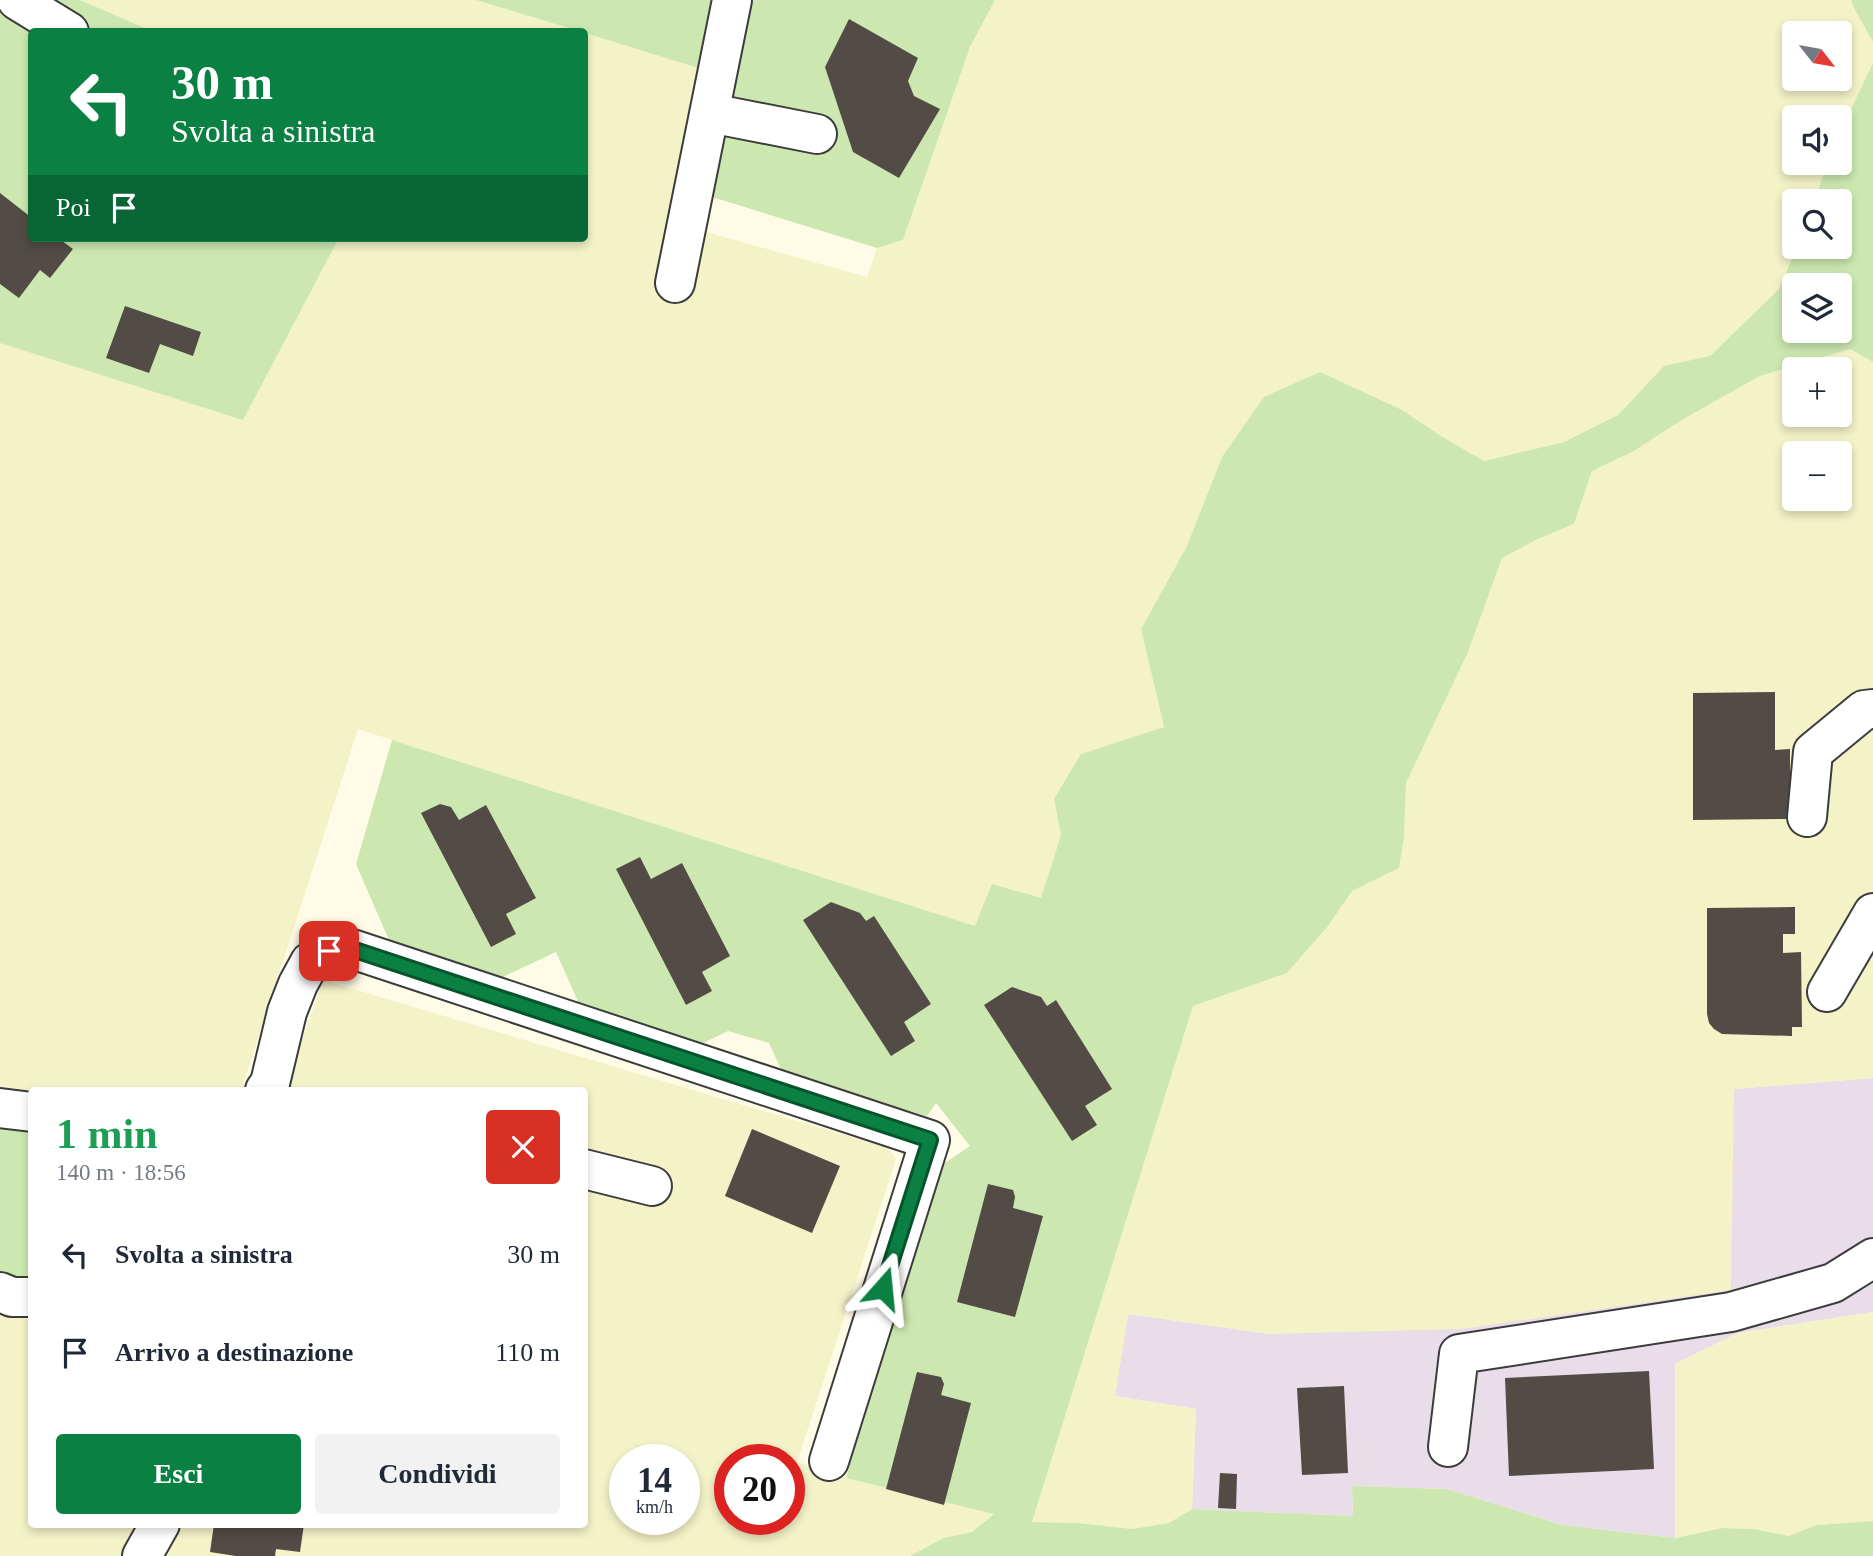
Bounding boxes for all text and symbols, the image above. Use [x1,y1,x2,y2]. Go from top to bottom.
north arrow [1782,21,1852,91]
map controls [1782,21,1852,511]
text: 30 m [171,55,273,110]
icon: left [56,56,147,147]
button: sound [1782,105,1852,175]
text: Svolta a sinistra [171,113,375,149]
icon: arrive [105,189,143,227]
button: search [1782,189,1852,259]
text: Poi [56,193,91,222]
button: layers [1782,273,1852,343]
button: + [1782,357,1852,427]
button: − [1782,441,1852,511]
pin [299,921,359,981]
icon: arrive [310,932,348,970]
button: close [486,1110,560,1184]
text: 1 min [56,1111,158,1157]
text: 140 m · 18:56 [56,1160,186,1185]
icon: left [56,1236,94,1274]
text: Svolta a sinistra [115,1240,293,1269]
text: 30 m [507,1240,560,1269]
position arrow [846,1251,920,1325]
icon: arrive [56,1334,94,1372]
text: Arrivo a destinazione [115,1338,353,1367]
text: 110 m [495,1338,560,1367]
button: Esci [56,1434,301,1514]
button: Condividi [315,1434,560,1514]
speed limit sign: 20 [714,1444,805,1535]
text: 14 [637,1461,672,1500]
text: km/h [636,1497,673,1517]

